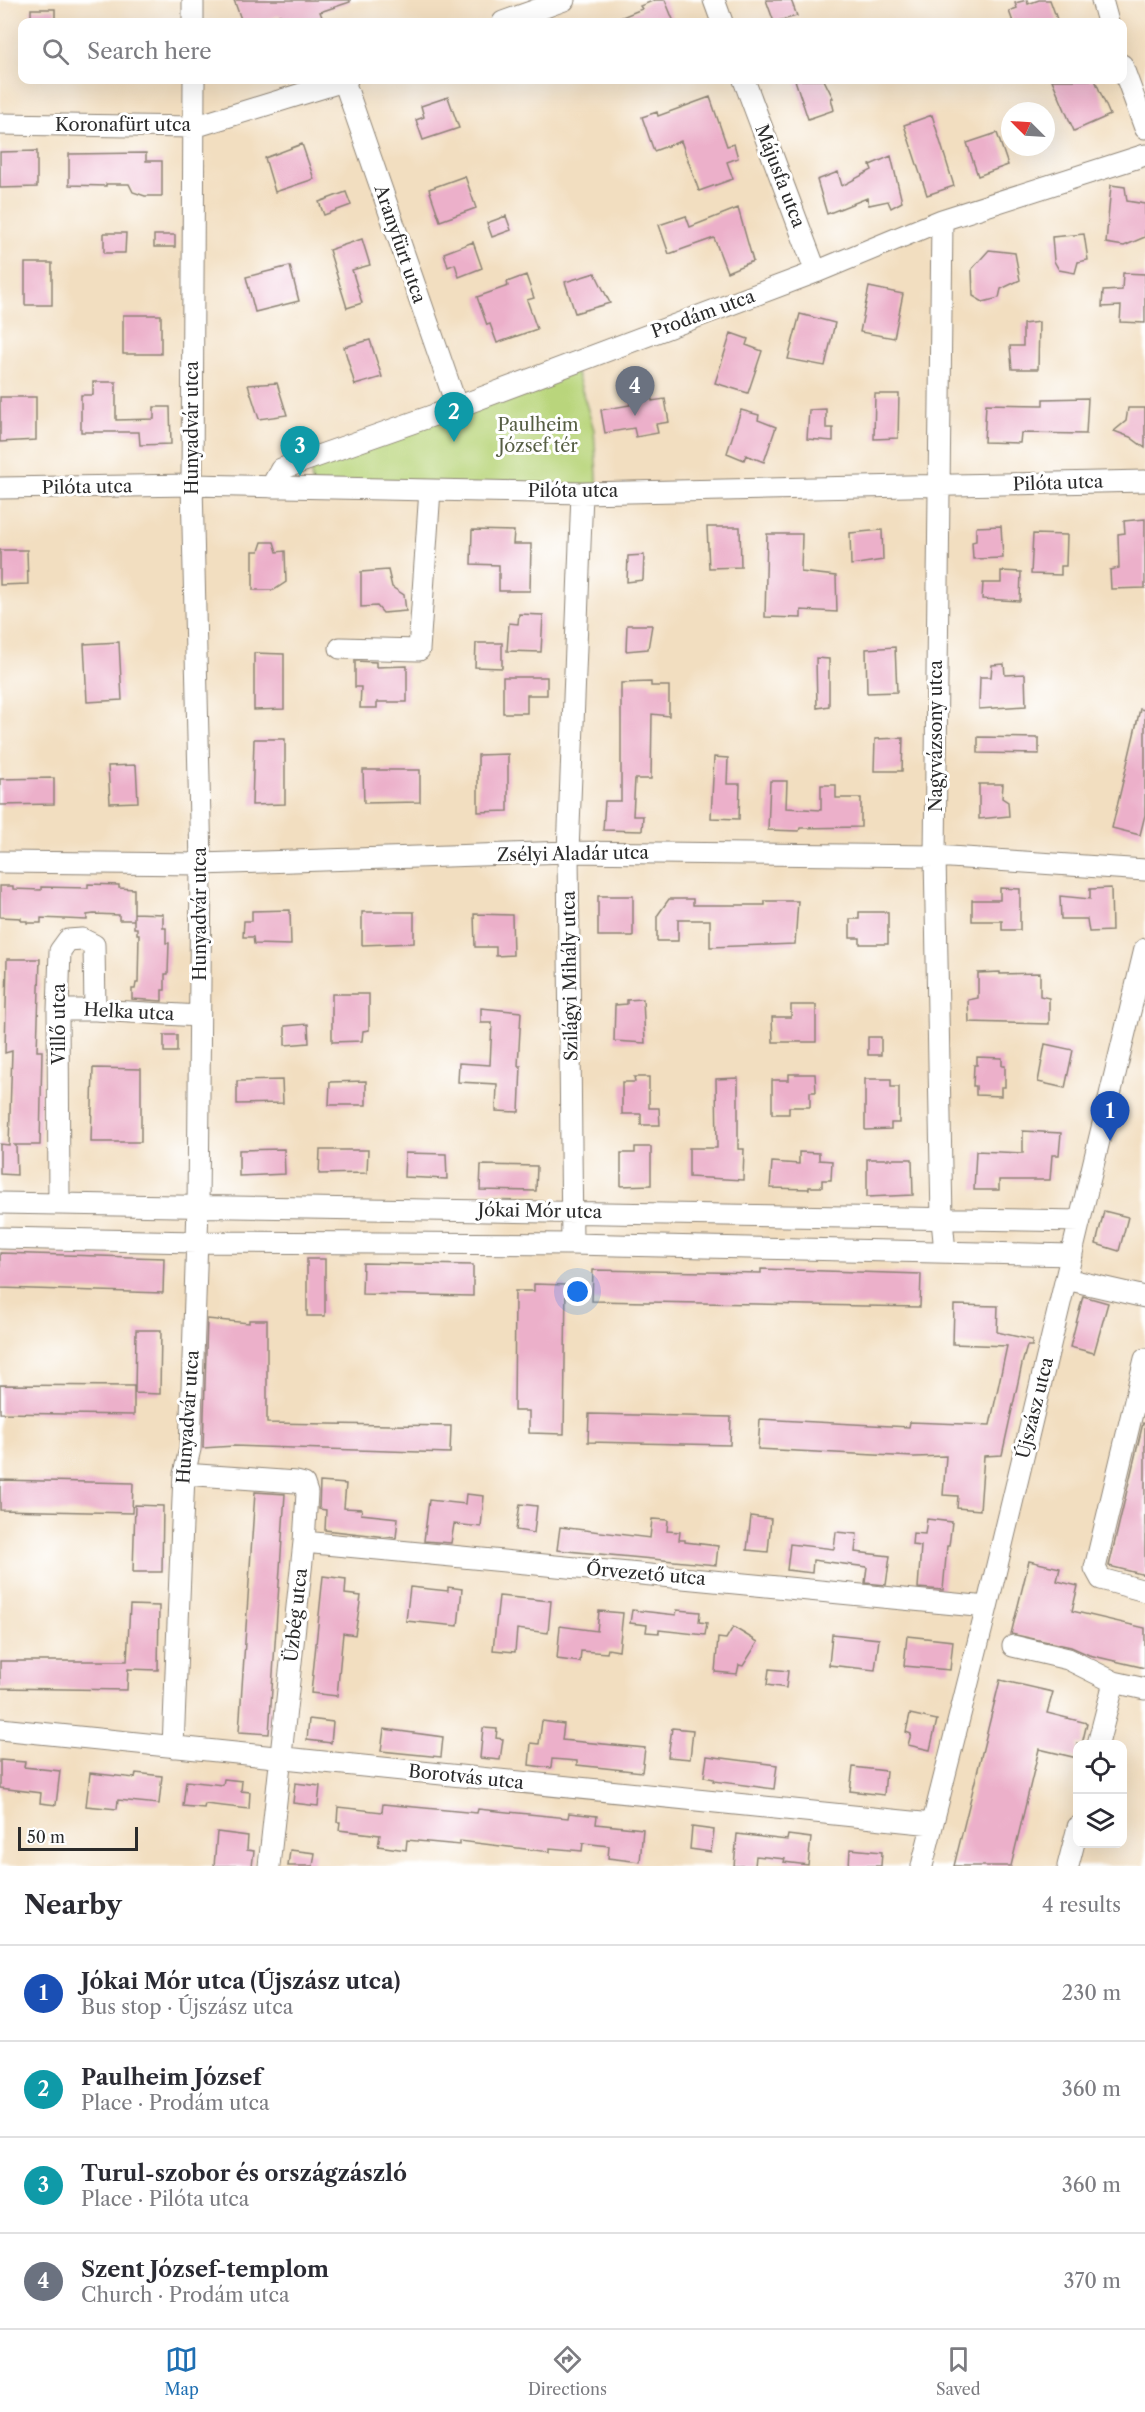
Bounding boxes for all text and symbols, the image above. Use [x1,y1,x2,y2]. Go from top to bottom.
search box [18,18,1127,84]
icon: search [39,35,72,68]
text: Search here [87,38,212,65]
north arrow [1001,102,1055,156]
street label: Koronafürt utca [55,114,191,136]
street label: Májusfa utca [750,121,810,231]
street label: Aranyfürt utca [369,181,431,306]
street label: Prodám utca [648,285,758,343]
street label: Hunyadvár utca [181,361,203,495]
pin: 4 [616,366,654,416]
pin: 2 [434,392,474,442]
park label: Paulheim József tér [495,414,579,457]
pin: 3 [280,426,320,476]
street label: Pilóta utca [1012,470,1104,496]
street label: Pilóta utca [42,475,133,499]
street label: Pilóta utca [528,480,619,502]
street label: Nagyvázsony utca [925,660,947,812]
street label: Zsélyi Aladár utca [497,842,650,866]
street label: Hunyadvár utca [189,847,211,981]
street label: Szilágyi Mihály utca [558,890,582,1061]
street label: Villő utca [48,983,70,1066]
street label: Helka utca [83,999,175,1025]
pin: 1 [1090,1092,1130,1141]
street label: Jókai Mór utca [475,1199,603,1223]
your location [563,1277,592,1306]
street label: Hunyadvár utca [172,1349,204,1485]
street label: Újszász utca [1011,1354,1058,1461]
street label: Őrvezető utca [585,1557,707,1590]
street label: Üzbég utca [279,1566,312,1663]
map controls [1073,1740,1127,1848]
button: locate [1073,1740,1127,1794]
street label: Borotvás utca [407,1760,525,1794]
button: layers [1073,1794,1127,1848]
scale bar [18,1824,138,1852]
text: 50 m [27,1827,65,1847]
text: Nearby [24,1889,122,1921]
text: 4 results [1042,1893,1121,1917]
text: Jókai Mór utca (Újszász utca) [81,1968,400,1995]
text: 1 [39,1981,48,2005]
text: 230 m [1062,1981,1121,2005]
text: Bus stop · Újszász utca [81,1995,293,2019]
text: Paulheim József [81,2064,262,2091]
text: 2 [38,2077,49,2101]
text: 360 m [1062,2077,1121,2101]
text: Place · Prodám utca [81,2091,269,2115]
text: Turul-szobor és országzászló [81,2160,407,2187]
text: 3 [38,2173,49,2197]
text: 360 m [1062,2173,1121,2197]
text: Place · Pilóta utca [81,2187,249,2211]
text: Szent József-templom [81,2256,329,2283]
text: 4 [38,2269,49,2293]
text: 370 m [1064,2269,1121,2293]
text: Church · Prodám utca [81,2283,289,2307]
tab: Map [165,2343,199,2399]
tab: Directions [528,2343,607,2399]
tab: Saved [936,2343,980,2399]

